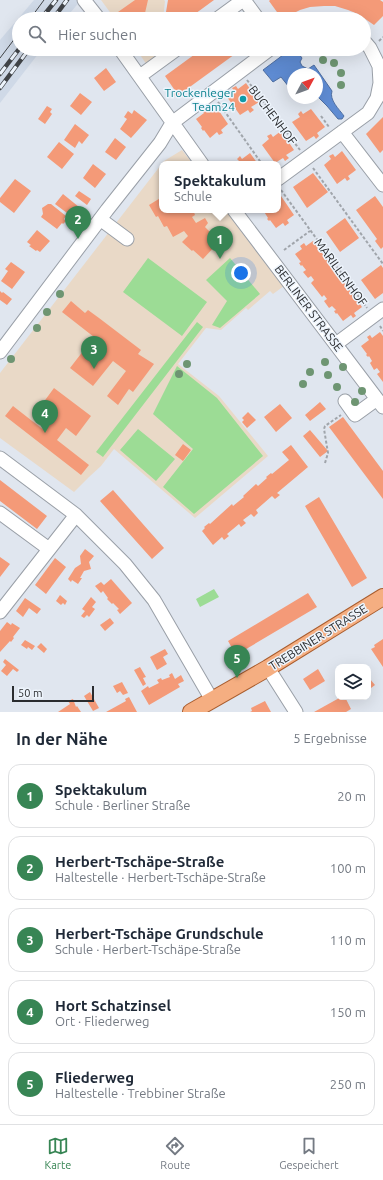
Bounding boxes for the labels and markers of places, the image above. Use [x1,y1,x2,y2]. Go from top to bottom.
place label: Trockenleger Team24 [164,86,235,113]
marker: Trockenleger Team24 [238,94,248,104]
pin: 2 [65,206,91,239]
pin: 1 [207,226,233,259]
pin: 3 [81,336,107,369]
pin: 4 [32,400,58,433]
pin: 5 [224,645,250,678]

